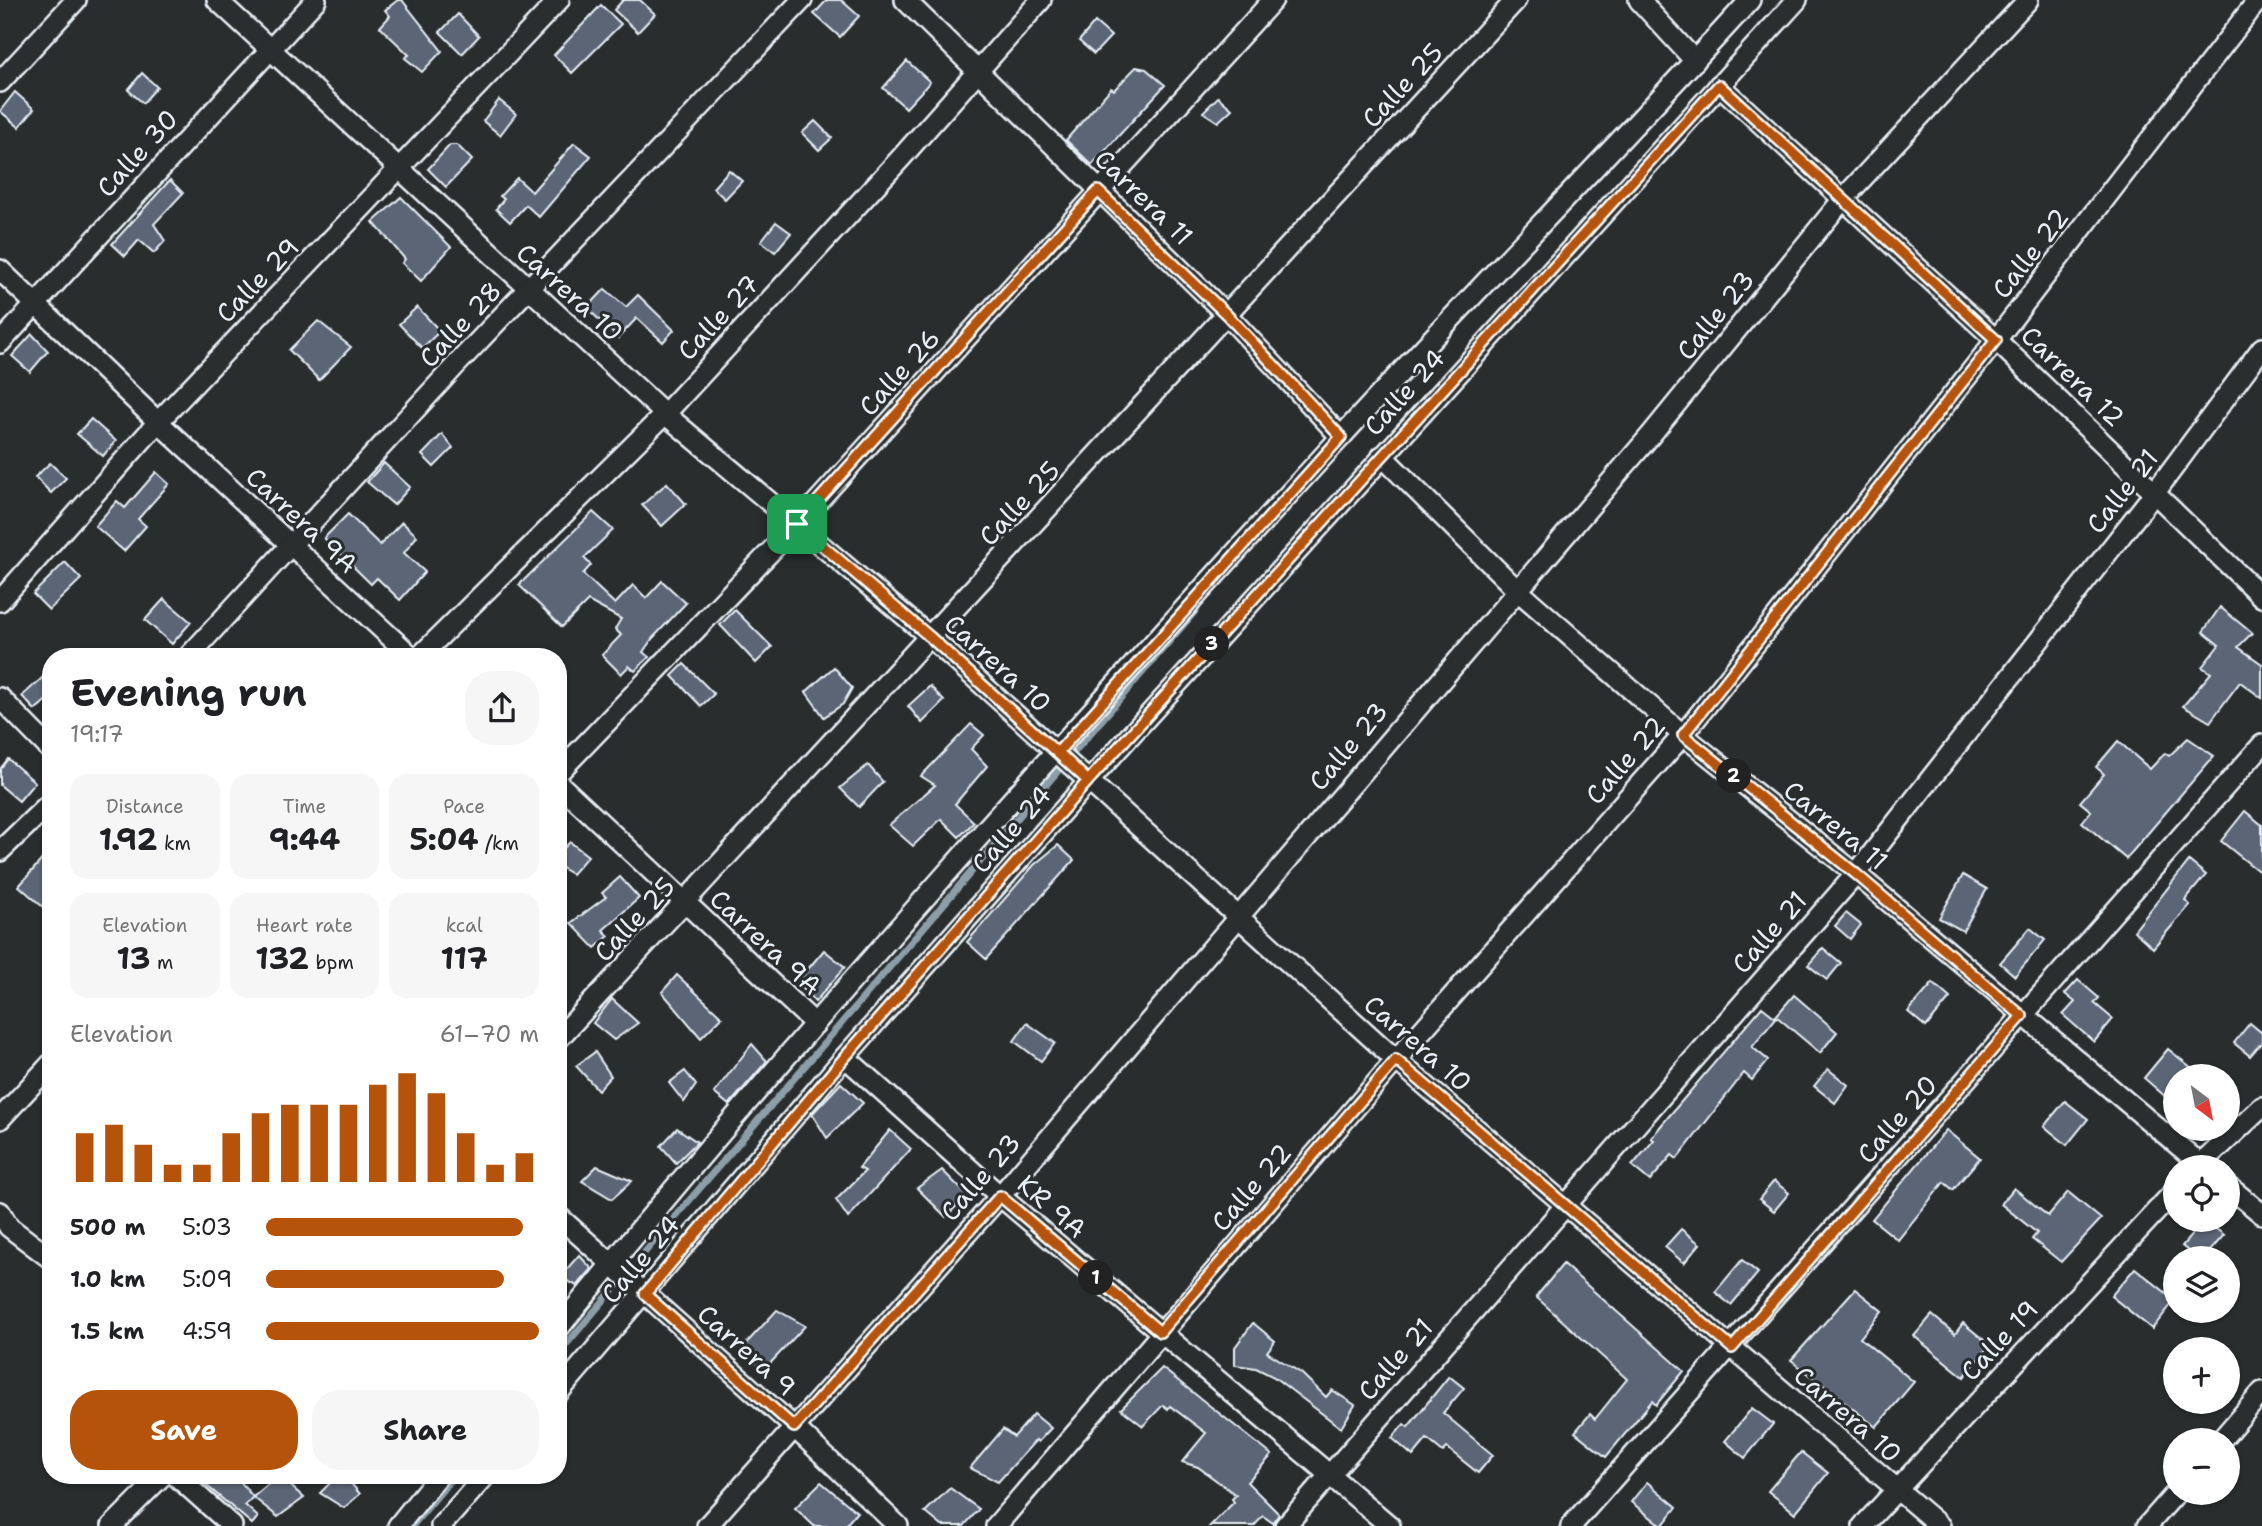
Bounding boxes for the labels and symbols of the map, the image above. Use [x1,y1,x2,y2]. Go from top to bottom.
street label: Calle 25 [1354,35,1450,135]
street label: Calle 30 [88,102,186,204]
street label: Carrera 11 [1087,141,1201,253]
street label: Calle 22 [1984,201,2076,305]
street label: Calle 29 [208,230,306,330]
street label: Carrera 10 [509,235,631,349]
street label: Calle 23 [1668,263,1762,367]
street label: Calle 27 [669,267,767,367]
street label: Calle 28 [411,273,509,375]
street label: Carrera 12 [2014,318,2132,434]
street label: Calle 26 [851,321,947,423]
street label: Calle 24 [1356,341,1452,443]
street label: Calle 21 [2078,441,2166,541]
street label: Calle 25 [971,453,1067,553]
street label: Carrera 9A [239,459,365,581]
pin [767,494,827,554]
street label: Carrera 10 [937,606,1059,720]
pin: 3 [1194,626,1230,662]
street label: Calle 23 [1301,694,1395,798]
street label: Calle 22 [1577,709,1673,811]
pin: 2 [1716,758,1752,794]
street label: Carrera 11 [1777,772,1895,878]
street label: Calle 24 [963,778,1059,880]
street label: Calle 25 [586,869,682,969]
street label: Carrera 9A [703,881,829,1003]
street label: Calle 21 [1724,883,1814,981]
street label: Carrera 10 [1357,987,1479,1099]
north arrow [2163,1064,2240,1141]
street label: Calle 20 [1849,1067,1945,1171]
street label: Calle 23 [932,1126,1028,1228]
street label: Calle 22 [1203,1136,1299,1238]
street label: KR 9A [1010,1166,1094,1246]
street label: Calle 24 [593,1207,687,1311]
pin: 1 [1078,1260,1114,1296]
street label: Calle 19 [1953,1292,2045,1388]
street label: Carrera 9 [690,1296,804,1404]
street label: Calle 21 [1350,1310,1440,1408]
street label: Carrera 10 [1787,1358,1909,1470]

